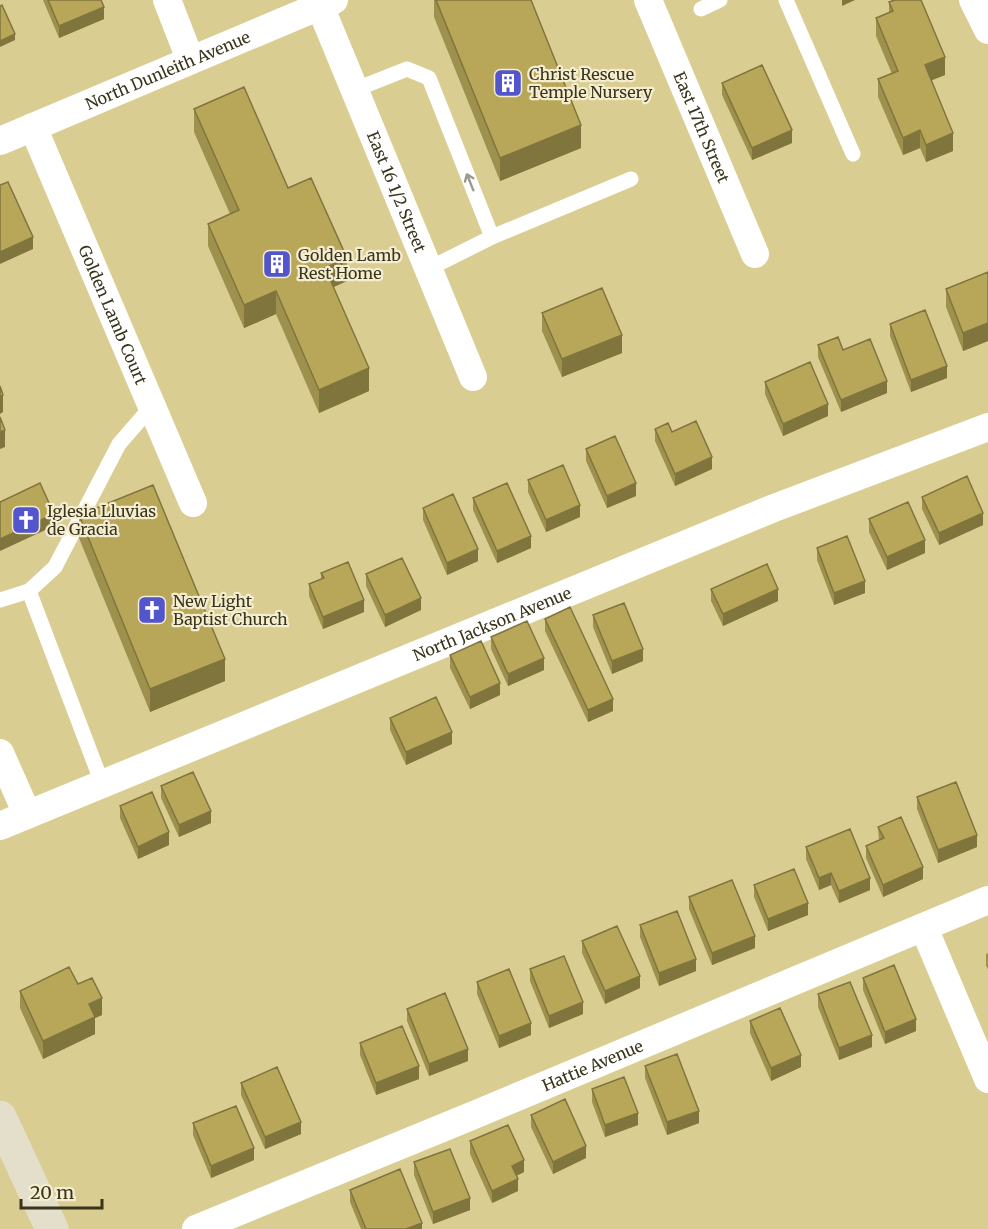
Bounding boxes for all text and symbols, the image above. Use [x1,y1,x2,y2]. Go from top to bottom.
street label: North Dunleith Avenue [82,27,253,114]
place label: Christ Rescue Temple Nursery [529,64,653,102]
building icon: Christ Rescue Temple Nursery [492,67,524,99]
street label: East 17th Street [669,69,734,187]
street label: East 16 1/2 Street [363,128,431,256]
one-way arrow [464,174,475,192]
street label: Golden Lamb Court [74,242,152,388]
place label: Golden Lamb Rest Home [298,245,401,283]
building icon: Golden Lamb Rest Home [261,248,293,280]
place label: Iglesia Lluvias de Gracia [47,501,156,539]
church icon: Iglesia Lluvias de Gracia [10,504,42,536]
street label: North Jackson Avenue [410,582,574,665]
place label: New Light Baptist Church [173,591,288,629]
church icon: New Light Baptist Church [136,594,168,626]
street label: Hattie Avenue [539,1035,646,1095]
scale bar [21,1172,102,1210]
text: 20 m [30,1181,74,1204]

